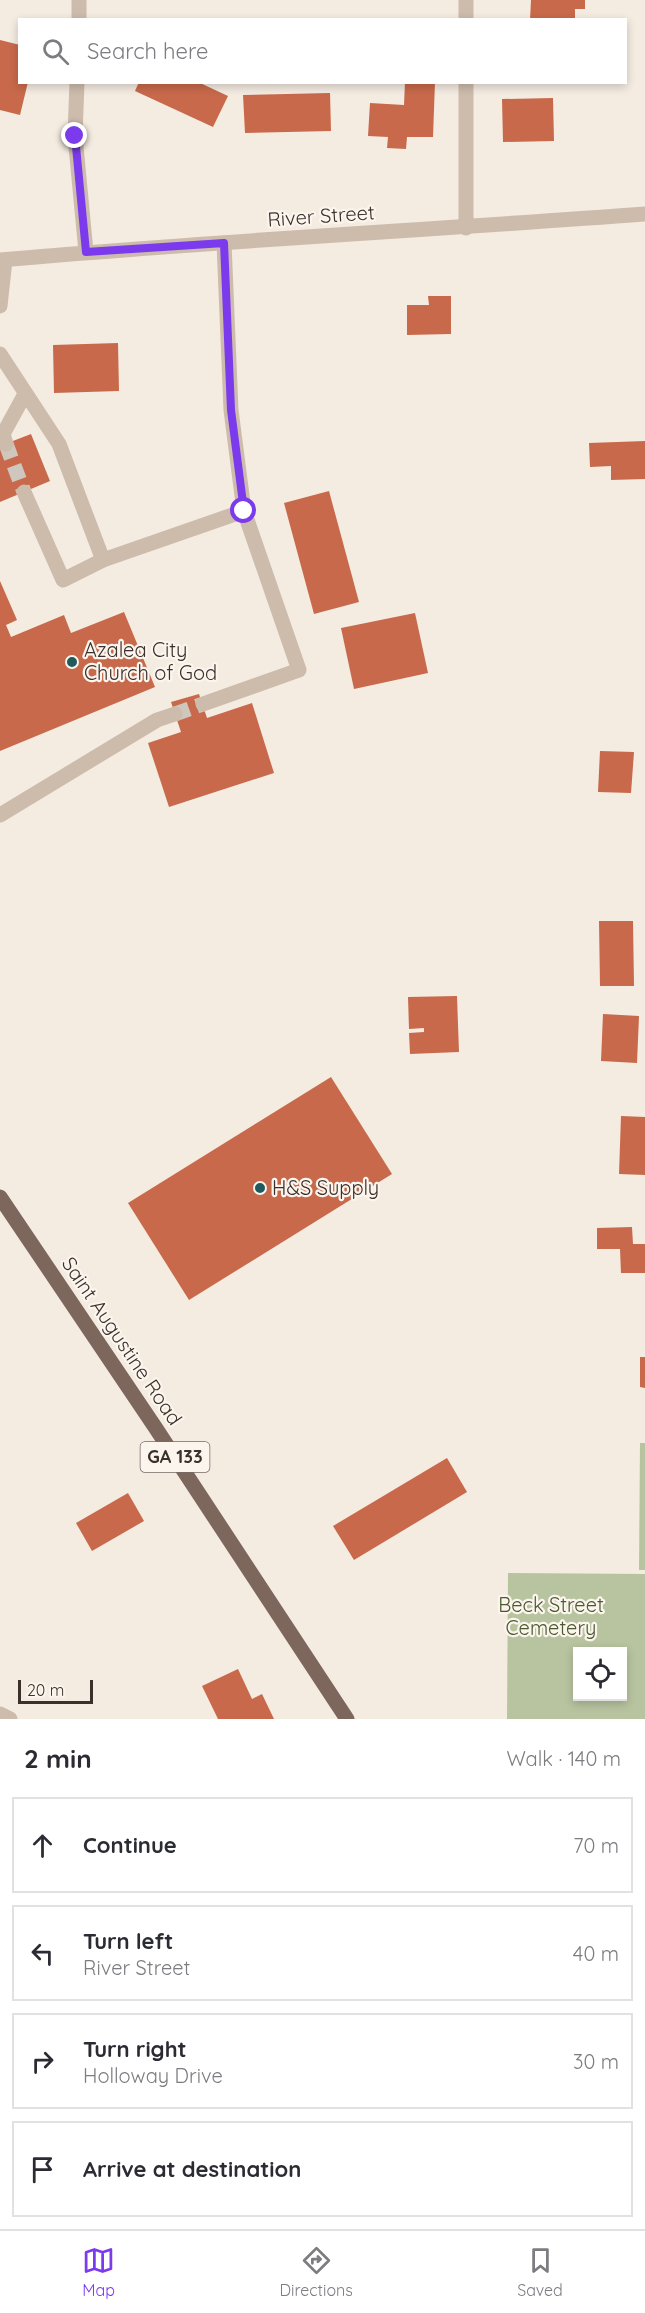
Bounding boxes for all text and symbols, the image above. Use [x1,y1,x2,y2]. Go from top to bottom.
search box [18,18,627,84]
icon: search [39,35,72,68]
text: Search here [87,37,208,65]
route end [61,122,87,148]
street label: River Street [267,199,376,232]
route start [230,497,256,523]
place label: Azalea City Church of God [84,637,217,685]
marker: Azalea City Church of God [65,655,79,669]
place label: H&S Supply [272,1175,379,1200]
marker: H&S Supply [253,1181,267,1195]
street label: Saint Augustine Road [57,1252,188,1430]
road number: GA 133 [140,1442,210,1472]
park label: Beck Street Cemetery [498,1592,604,1640]
map controls [573,1647,627,1701]
button: locate [573,1647,627,1701]
scale bar [18,1677,93,1704]
text: 20 m [27,1680,64,1700]
text: 2 min [24,1742,92,1775]
text: Walk · 140 m [506,1746,621,1771]
icon: ahead [26,1829,59,1862]
text: Continue [83,1831,177,1859]
text: 70 m [573,1833,619,1858]
text: Turn left [83,1927,173,1955]
icon: left [26,1937,59,1970]
text: 40 m [573,1941,619,1966]
text: River Street [83,1955,190,1980]
text: Turn right [83,2035,187,2063]
icon: right [26,2045,59,2078]
text: 30 m [573,2049,619,2074]
text: Holloway Drive [83,2063,223,2088]
icon: arrive [26,2153,59,2186]
text: Arrive at destination [83,2155,301,2183]
tab: Map [82,2244,115,2300]
tab: Directions [280,2244,353,2300]
tab: Saved [517,2244,563,2300]

